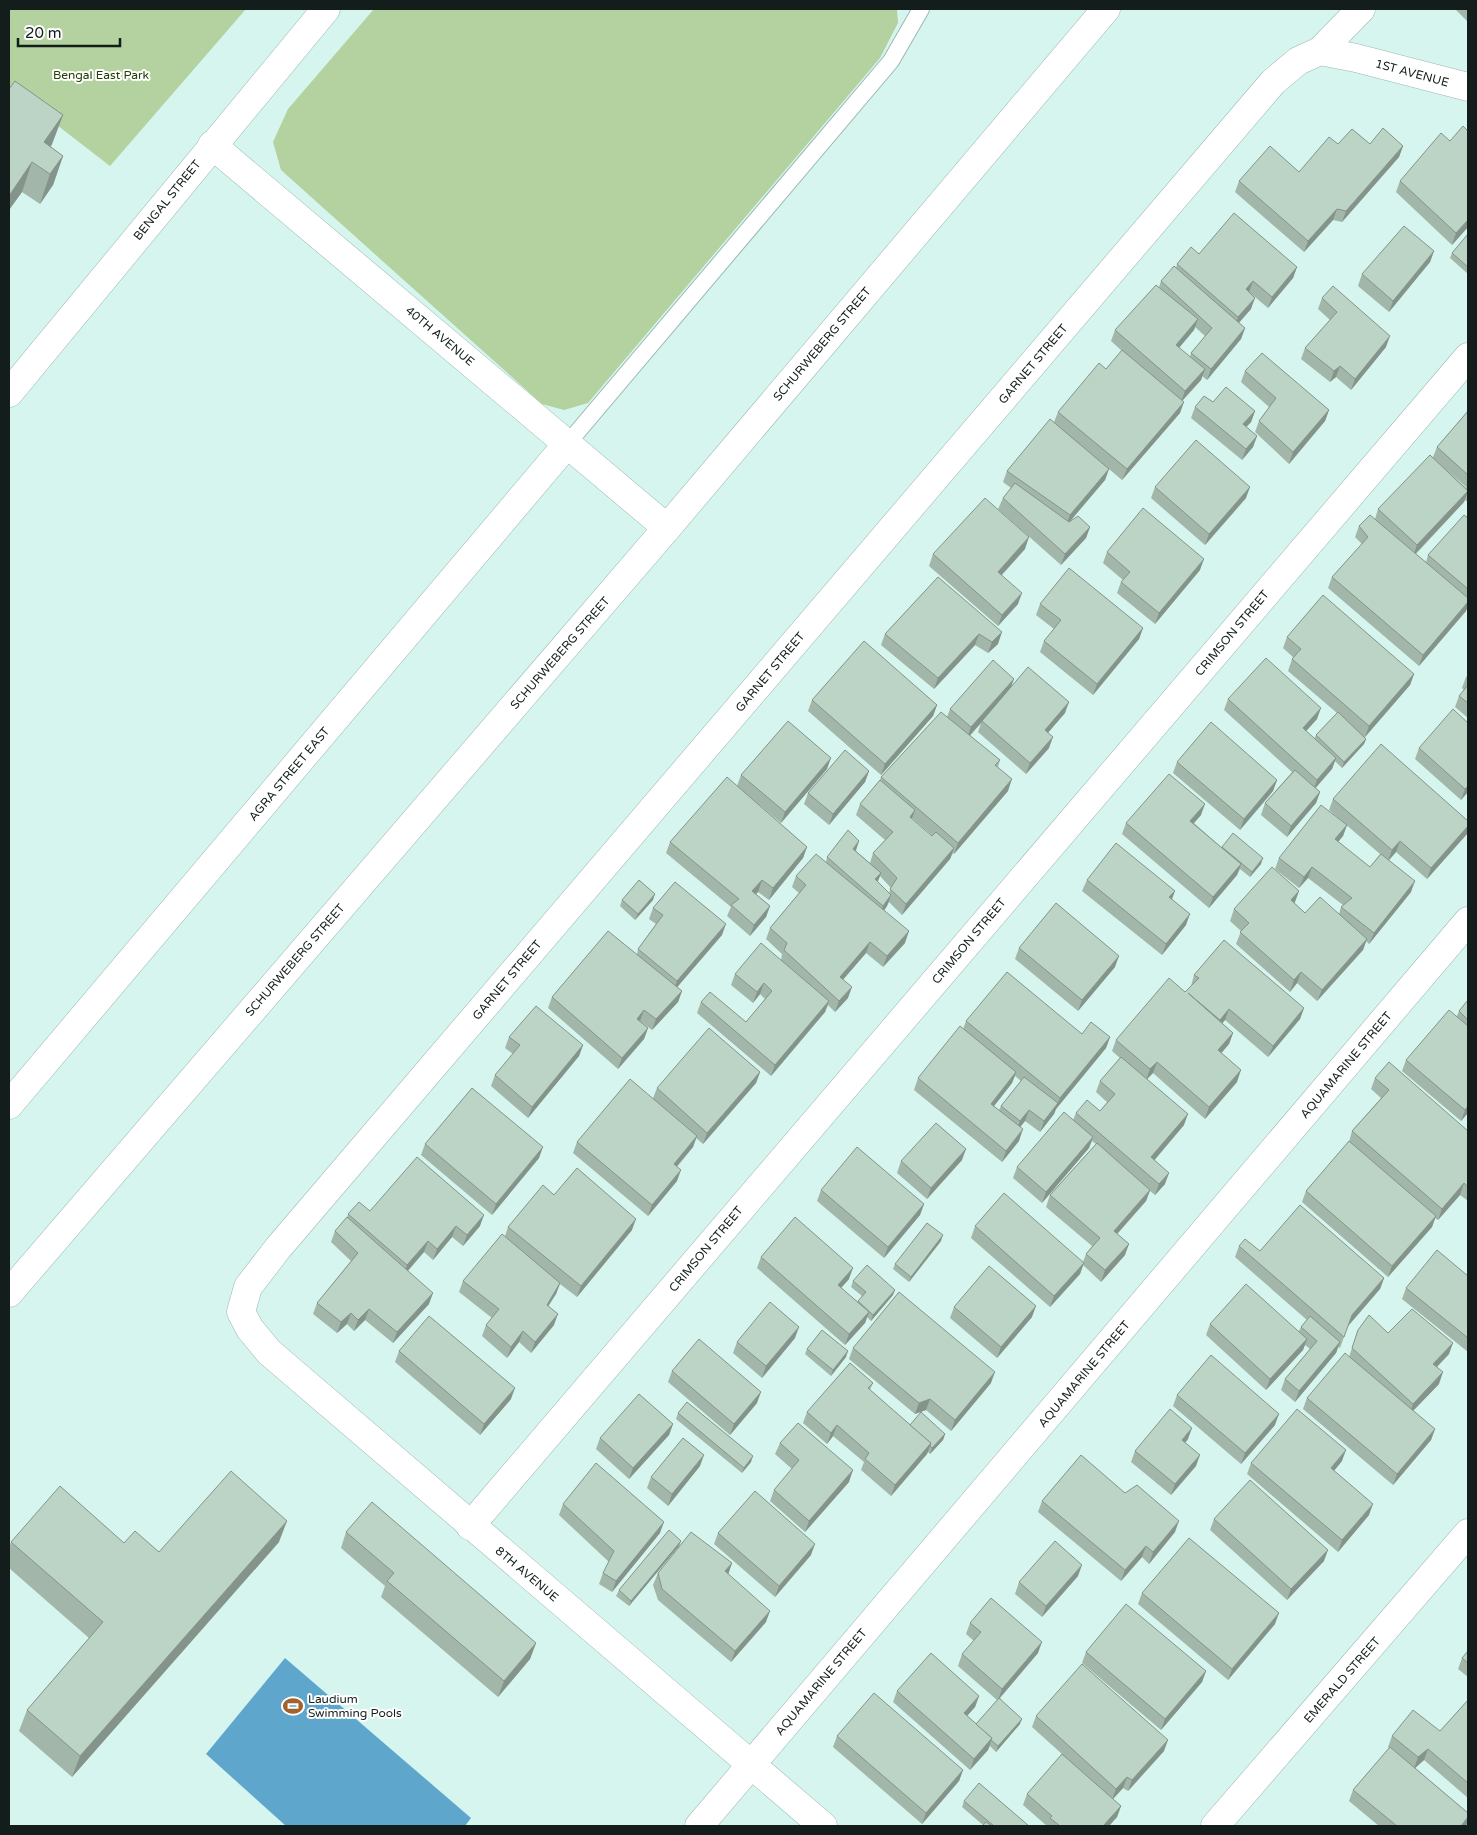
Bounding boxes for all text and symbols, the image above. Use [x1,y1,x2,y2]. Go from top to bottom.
scale bar [18,15,120,47]
text: 20 m [25,24,62,42]
street label: 1ST AVENUE [1374,56,1451,90]
park label: Bengal East Park [53,68,150,82]
street label: BENGAL STREET [130,157,204,243]
street label: SCHURWEBERG STREET [770,284,874,404]
street label: 40TH AVENUE [403,303,477,369]
street label: GARNET STREET [996,321,1071,407]
street label: CRIMSON STREET [1192,587,1272,679]
street label: SCHURWEBERG STREET [507,593,613,712]
street label: GARNET STREET [733,629,808,715]
street label: AGRA STREET EAST [246,724,333,824]
street label: CRIMSON STREET [929,895,1009,987]
street label: SCHURWEBERG STREET [242,900,348,1019]
street label: GARNET STREET [470,937,545,1023]
street label: AQUAMARINE STREET [1297,1008,1395,1121]
street label: CRIMSON STREET [666,1203,746,1295]
street label: AQUAMARINE STREET [1035,1317,1133,1430]
street label: 8TH AVENUE [493,1544,562,1605]
street label: AQUAMARINE STREET [772,1625,870,1738]
street label: EMERALD STREET [1301,1634,1383,1726]
place label: Laudium Swimming Pools [308,1692,402,1720]
sports icon: Laudium Swimming Pools [282,1695,304,1717]

